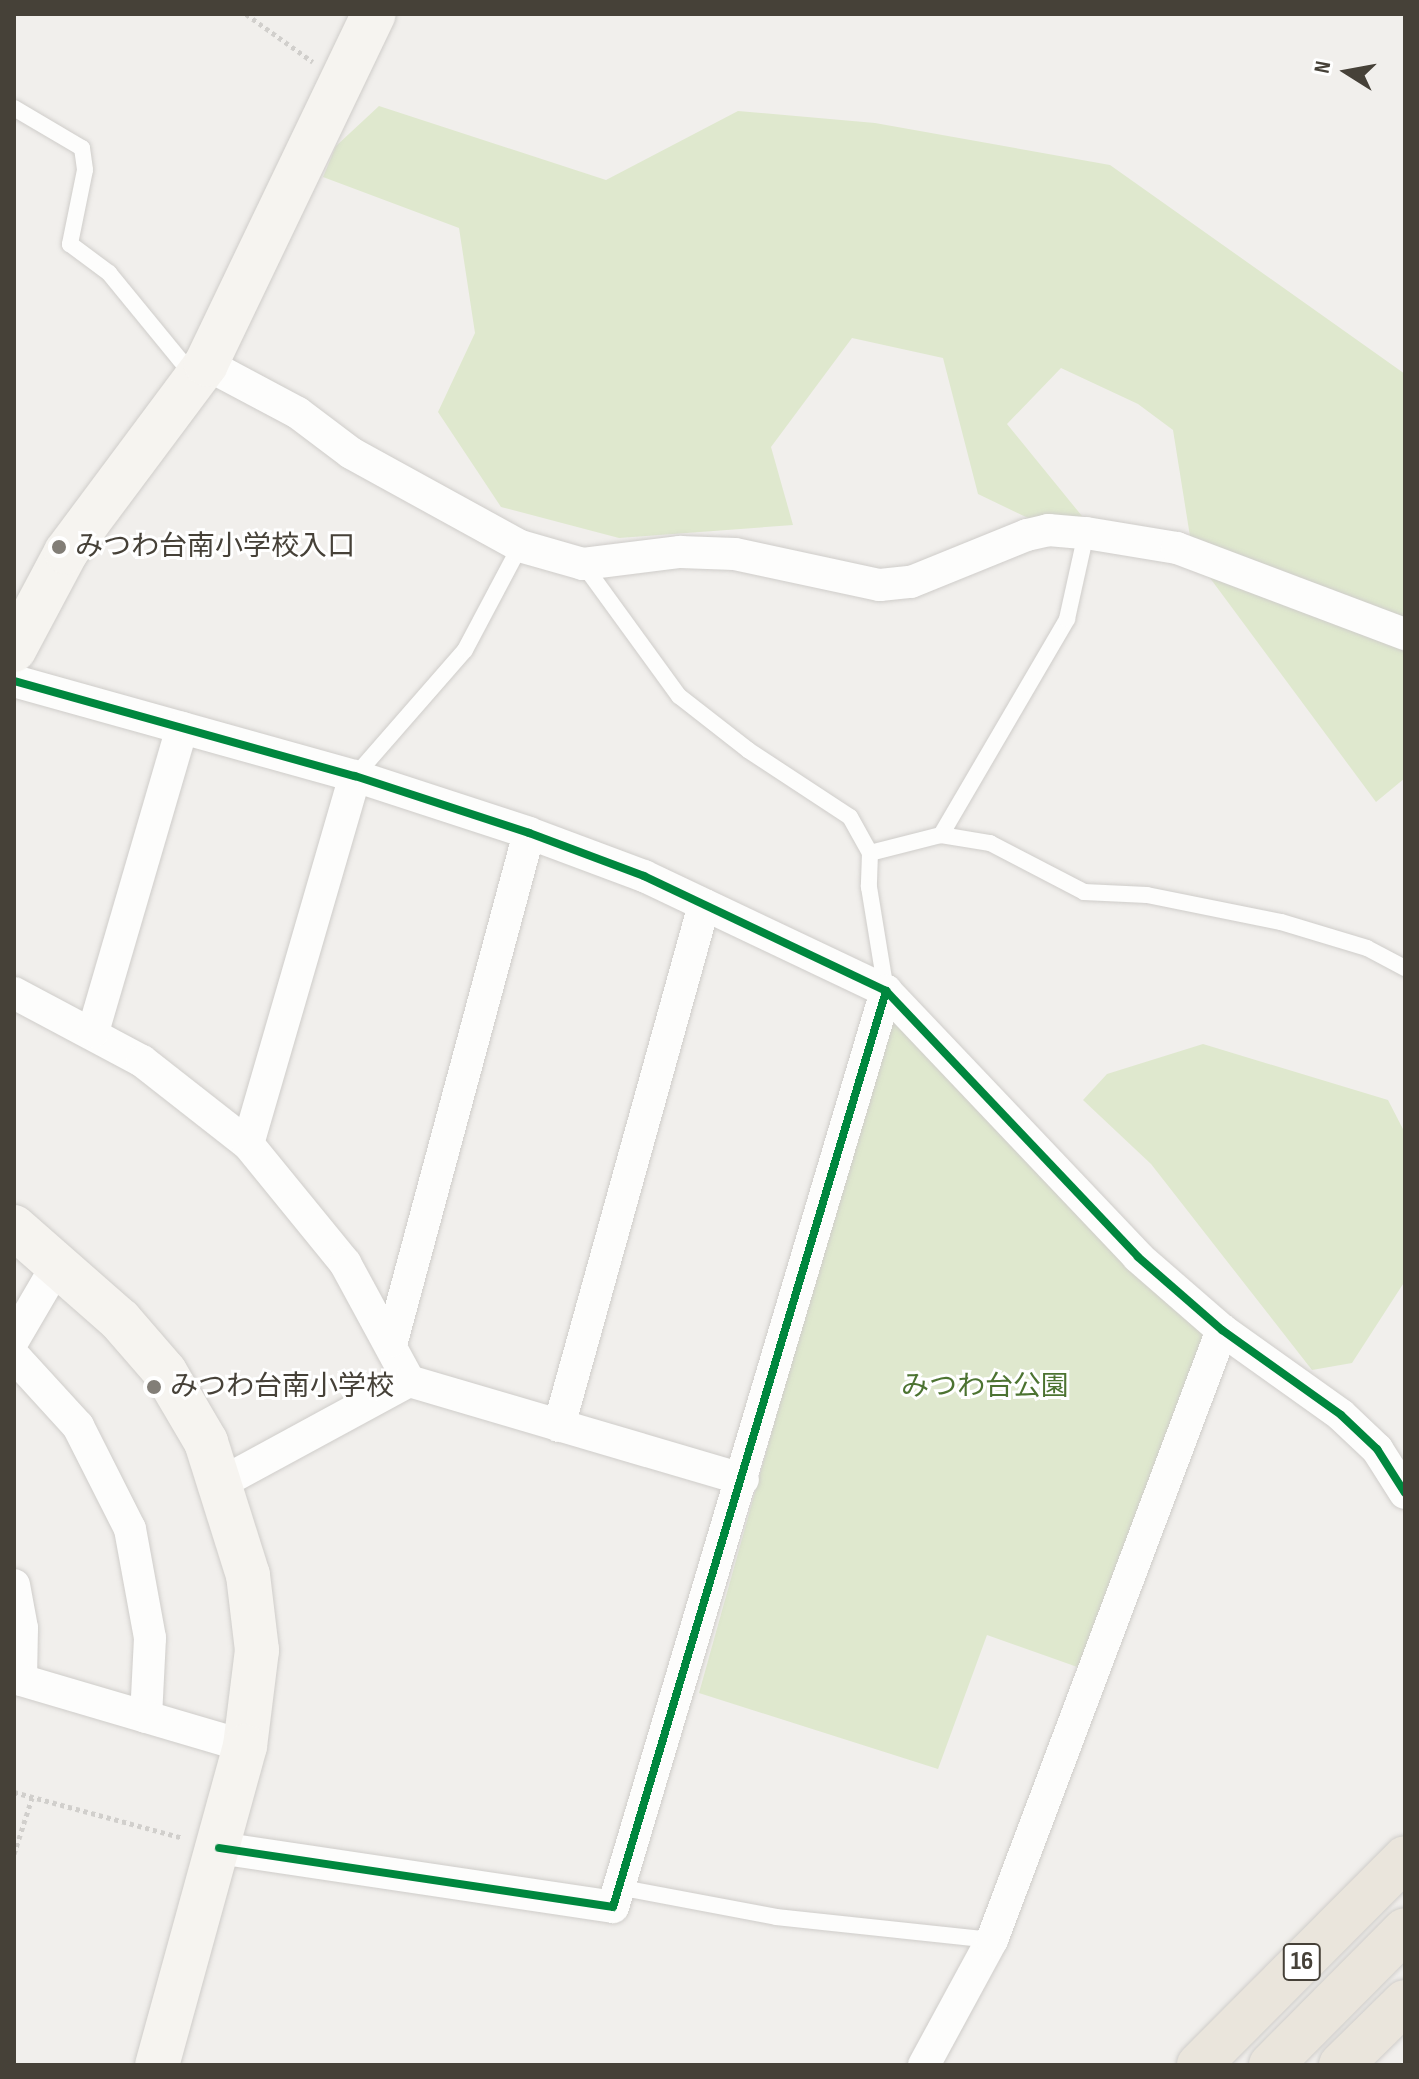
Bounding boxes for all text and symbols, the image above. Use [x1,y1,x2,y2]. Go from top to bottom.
north arrow [1307,32,1387,112]
text: N [1309,59,1337,76]
place label: みつわ台南小学校入口 [75,530,355,564]
marker: みつわ台南小学校入口 [50,538,68,556]
place label: みつわ台南小学校 [170,1370,394,1404]
park label: みつわ台公園 [901,1370,1069,1404]
marker: みつわ台南小学校 [145,1378,163,1396]
road number: 16 [1282,1940,1322,1984]

